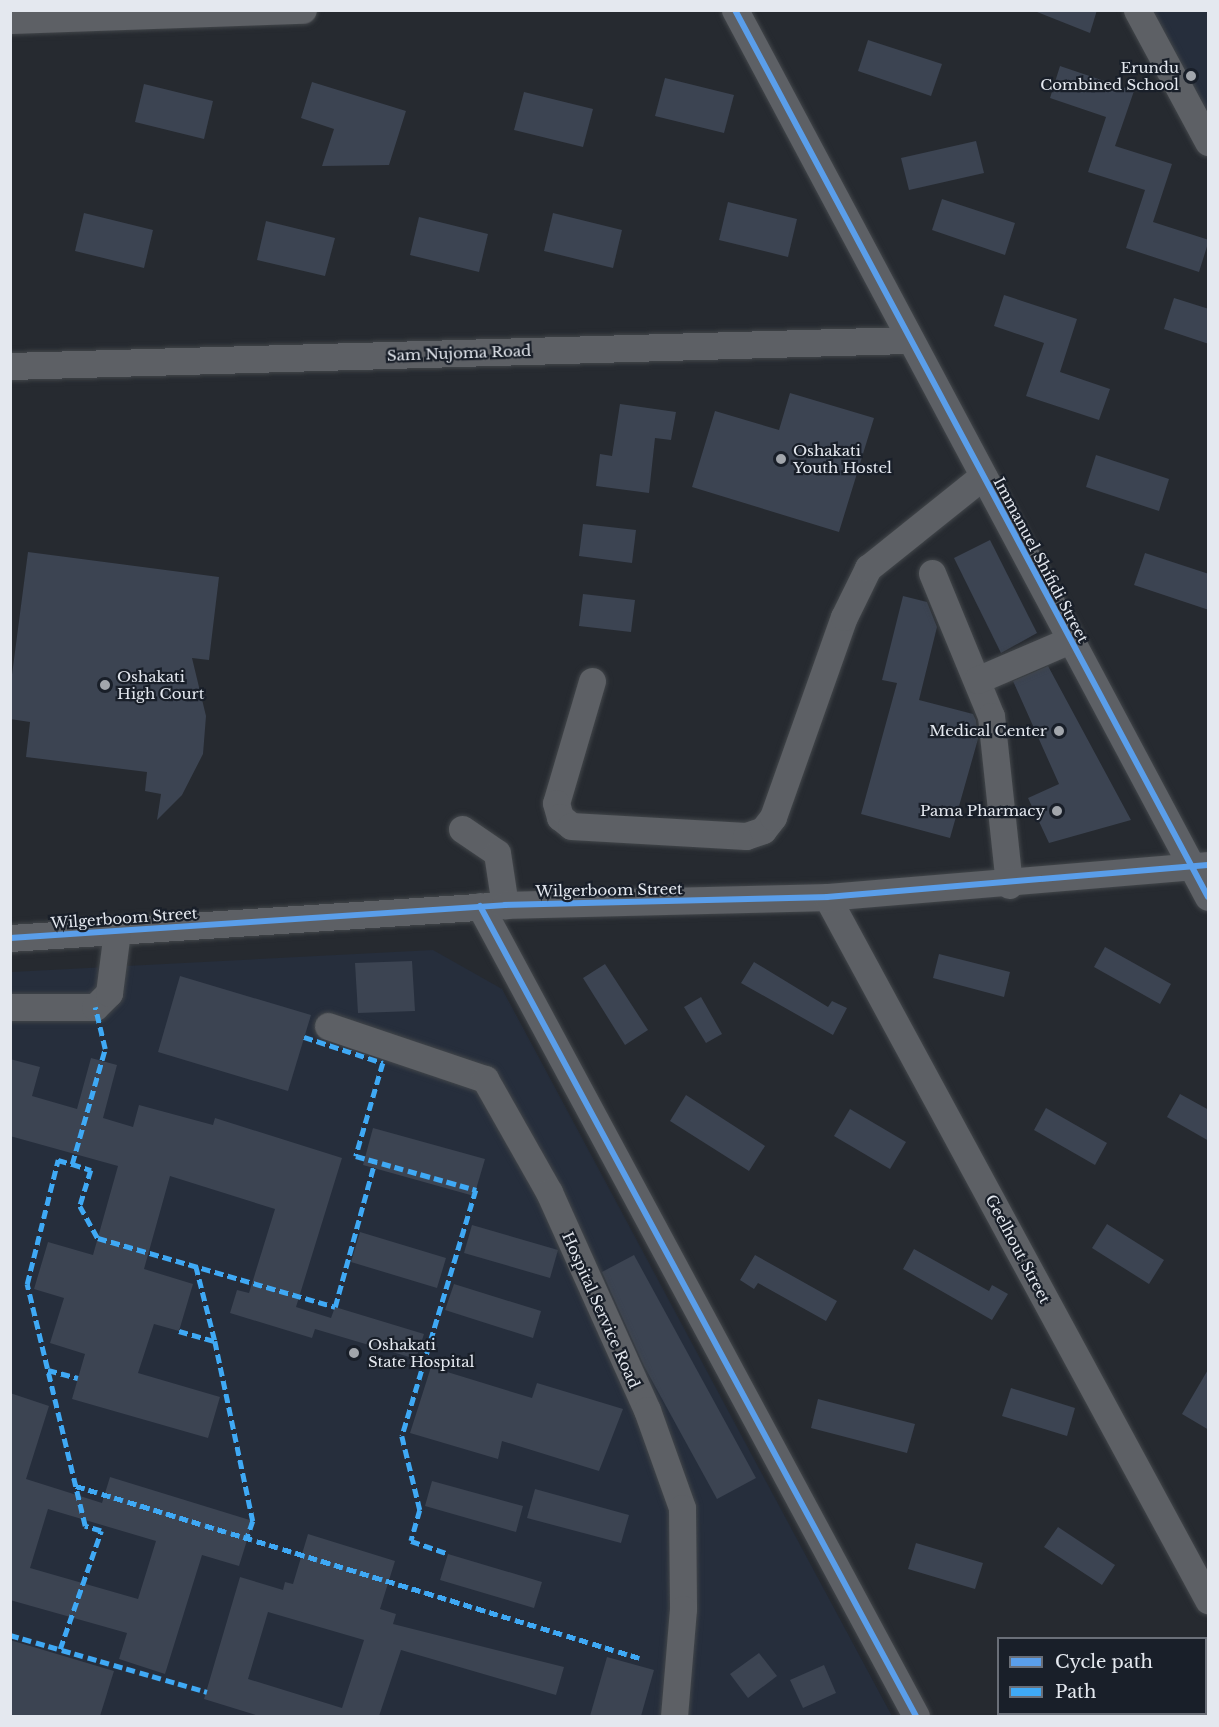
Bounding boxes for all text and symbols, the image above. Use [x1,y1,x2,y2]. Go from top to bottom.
place label: Erundu Combined School [1040,58,1179,93]
marker: Erundu Combined School [1184,69,1198,83]
street label: Sam Nujoma Road [386,341,532,365]
place label: Oshakati Youth Hostel [793,441,892,476]
marker: Oshakati Youth Hostel [774,452,788,466]
street label: Immanuel Shifidi Street [990,474,1092,646]
place label: Oshakati High Court [117,667,204,702]
marker: Oshakati High Court [98,678,112,692]
place label: Medical Center [929,722,1047,740]
marker: Medical Center [1052,724,1066,738]
place label: Pama Pharmacy [920,802,1045,820]
marker: Pama Pharmacy [1050,804,1064,818]
street label: Wilgerboom Street [535,880,683,900]
street label: Wilgerboom Street [50,904,198,932]
street label: Geelhout Street [982,1192,1054,1306]
street label: Hospital Service Road [558,1229,644,1391]
place label: Oshakati State Hospital [368,1335,474,1370]
marker: Oshakati State Hospital [345,1344,363,1362]
legend [997,1637,1207,1715]
text: Cycle path [1055,1651,1153,1673]
text: Path [1055,1681,1096,1703]

